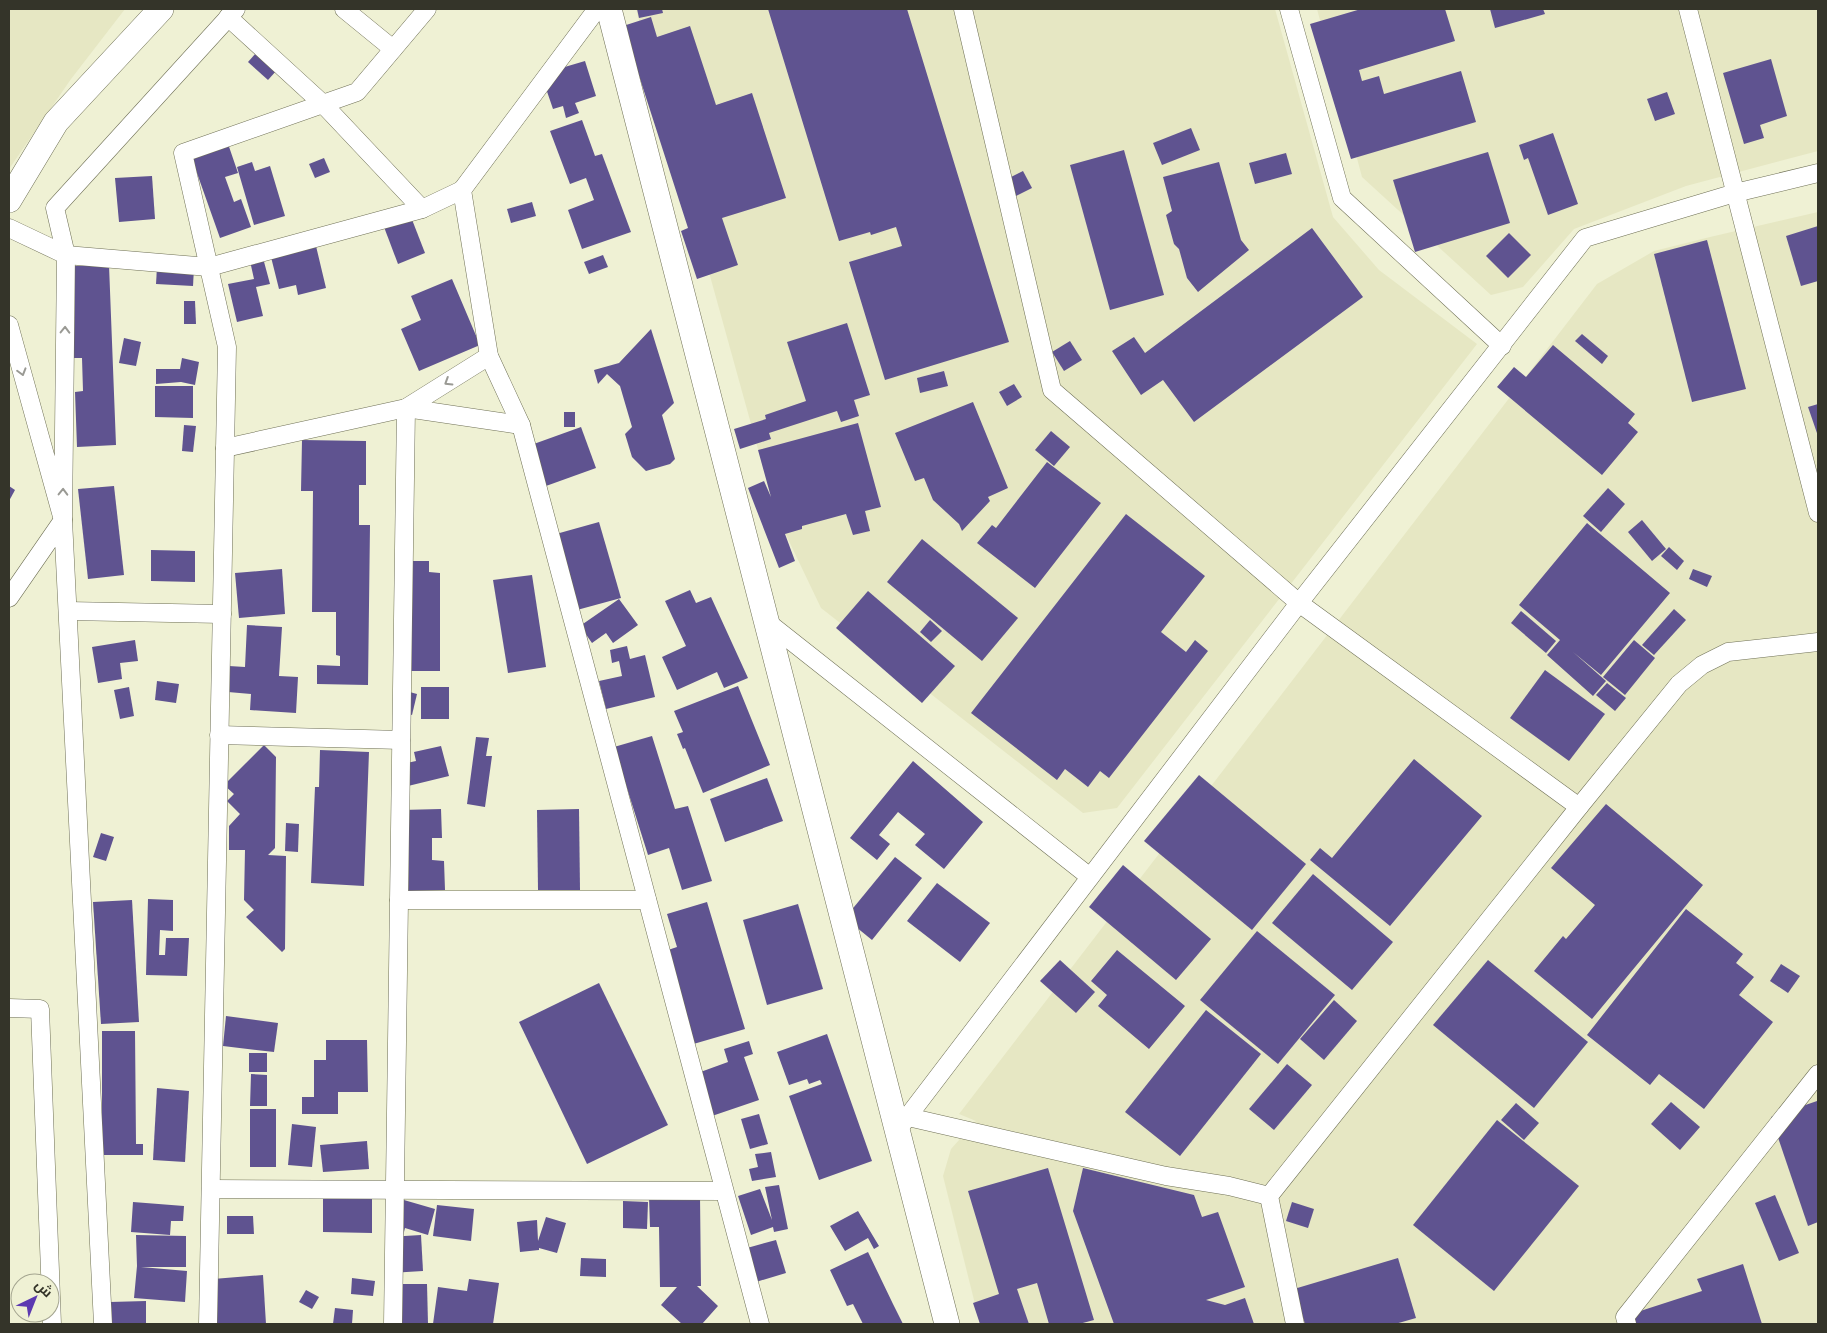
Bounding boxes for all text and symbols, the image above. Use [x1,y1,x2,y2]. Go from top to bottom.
one-way arrow [60,326,70,334]
one-way arrow [16,368,26,376]
one-way arrow [444,376,453,385]
one-way arrow [58,488,68,496]
north arrow [10,1273,60,1323]
text: ش [31,1275,57,1301]

